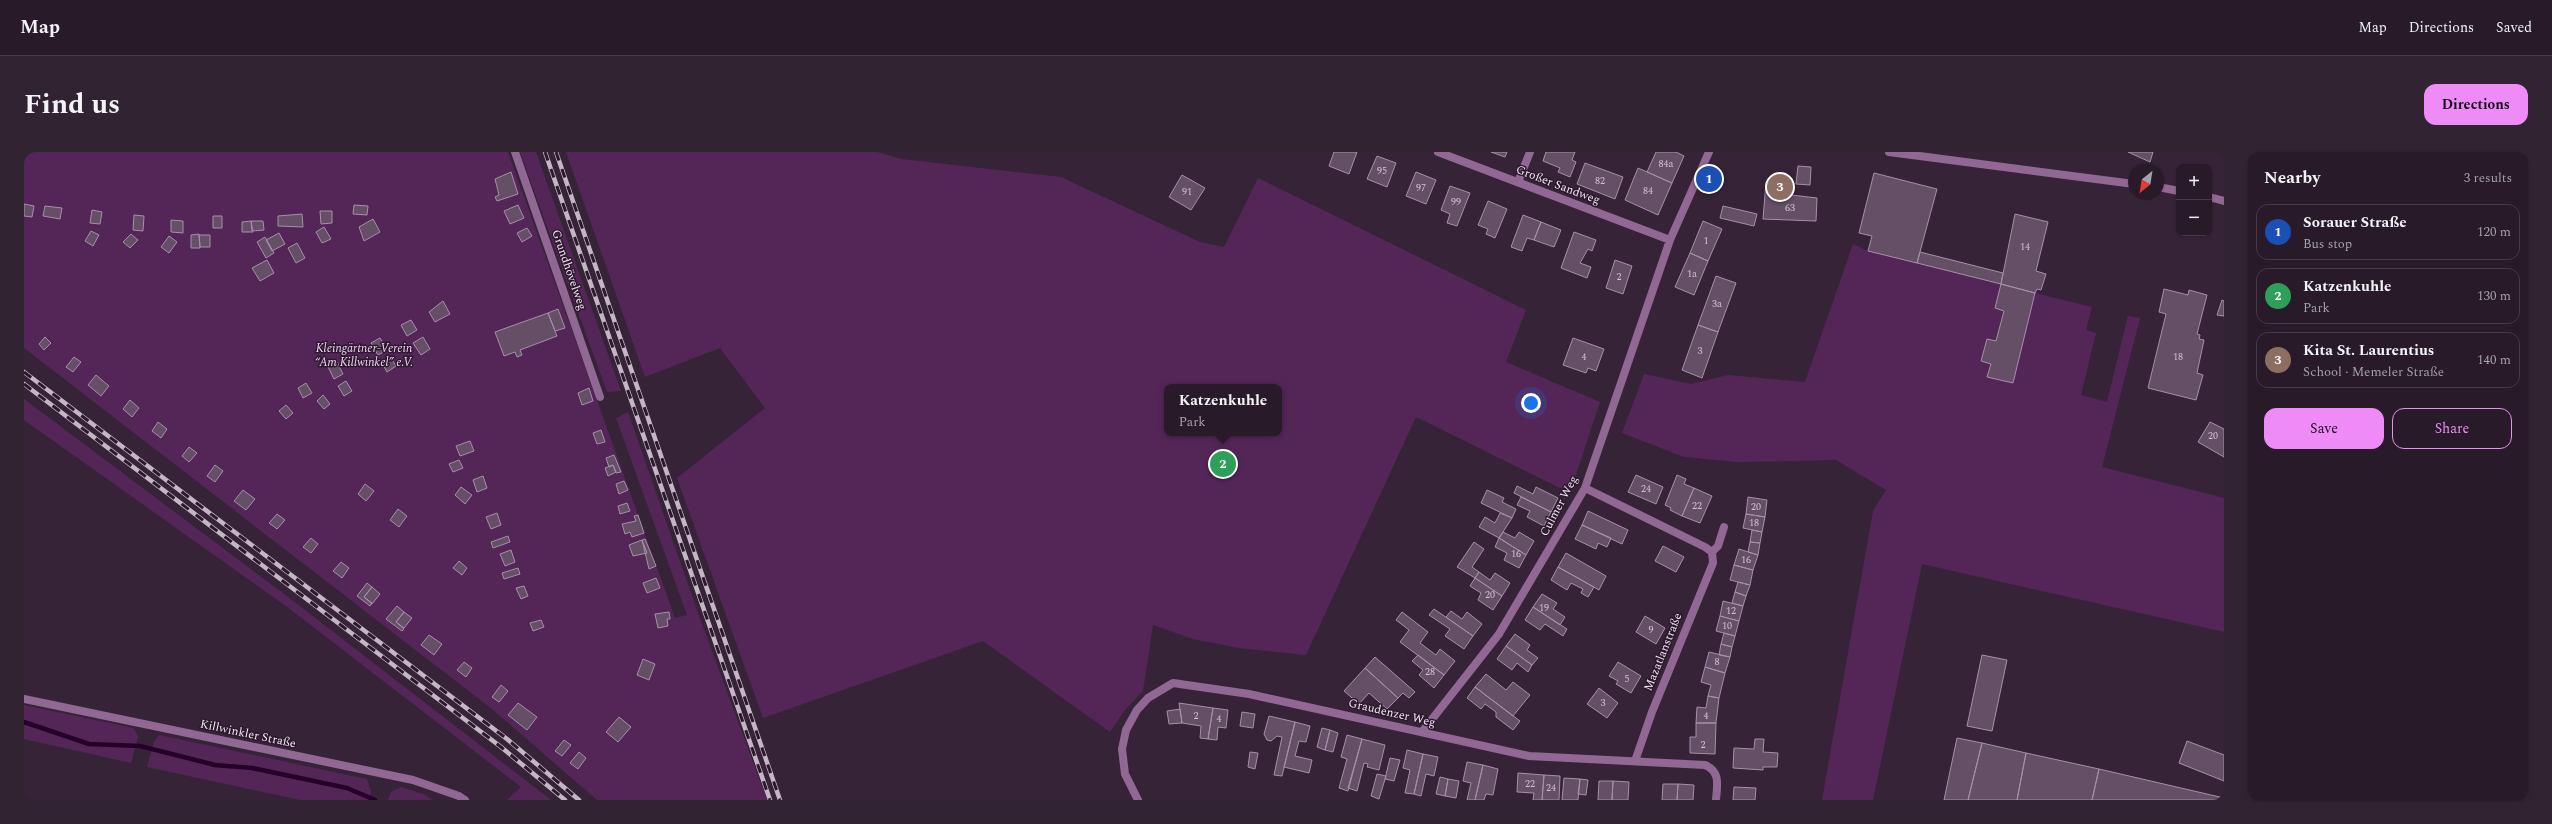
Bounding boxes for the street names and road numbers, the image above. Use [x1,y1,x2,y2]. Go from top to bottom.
street label: Großer Sandweg [1513,160,1603,210]
street label: Grundhövelweg [546,227,592,313]
street label: Culmer Weg [1535,472,1583,540]
street label: Mazatlanstraße [1639,610,1687,694]
street label: Graudenzer Weg [1346,694,1438,732]
street label: Killwinkler Straße [198,715,298,753]

